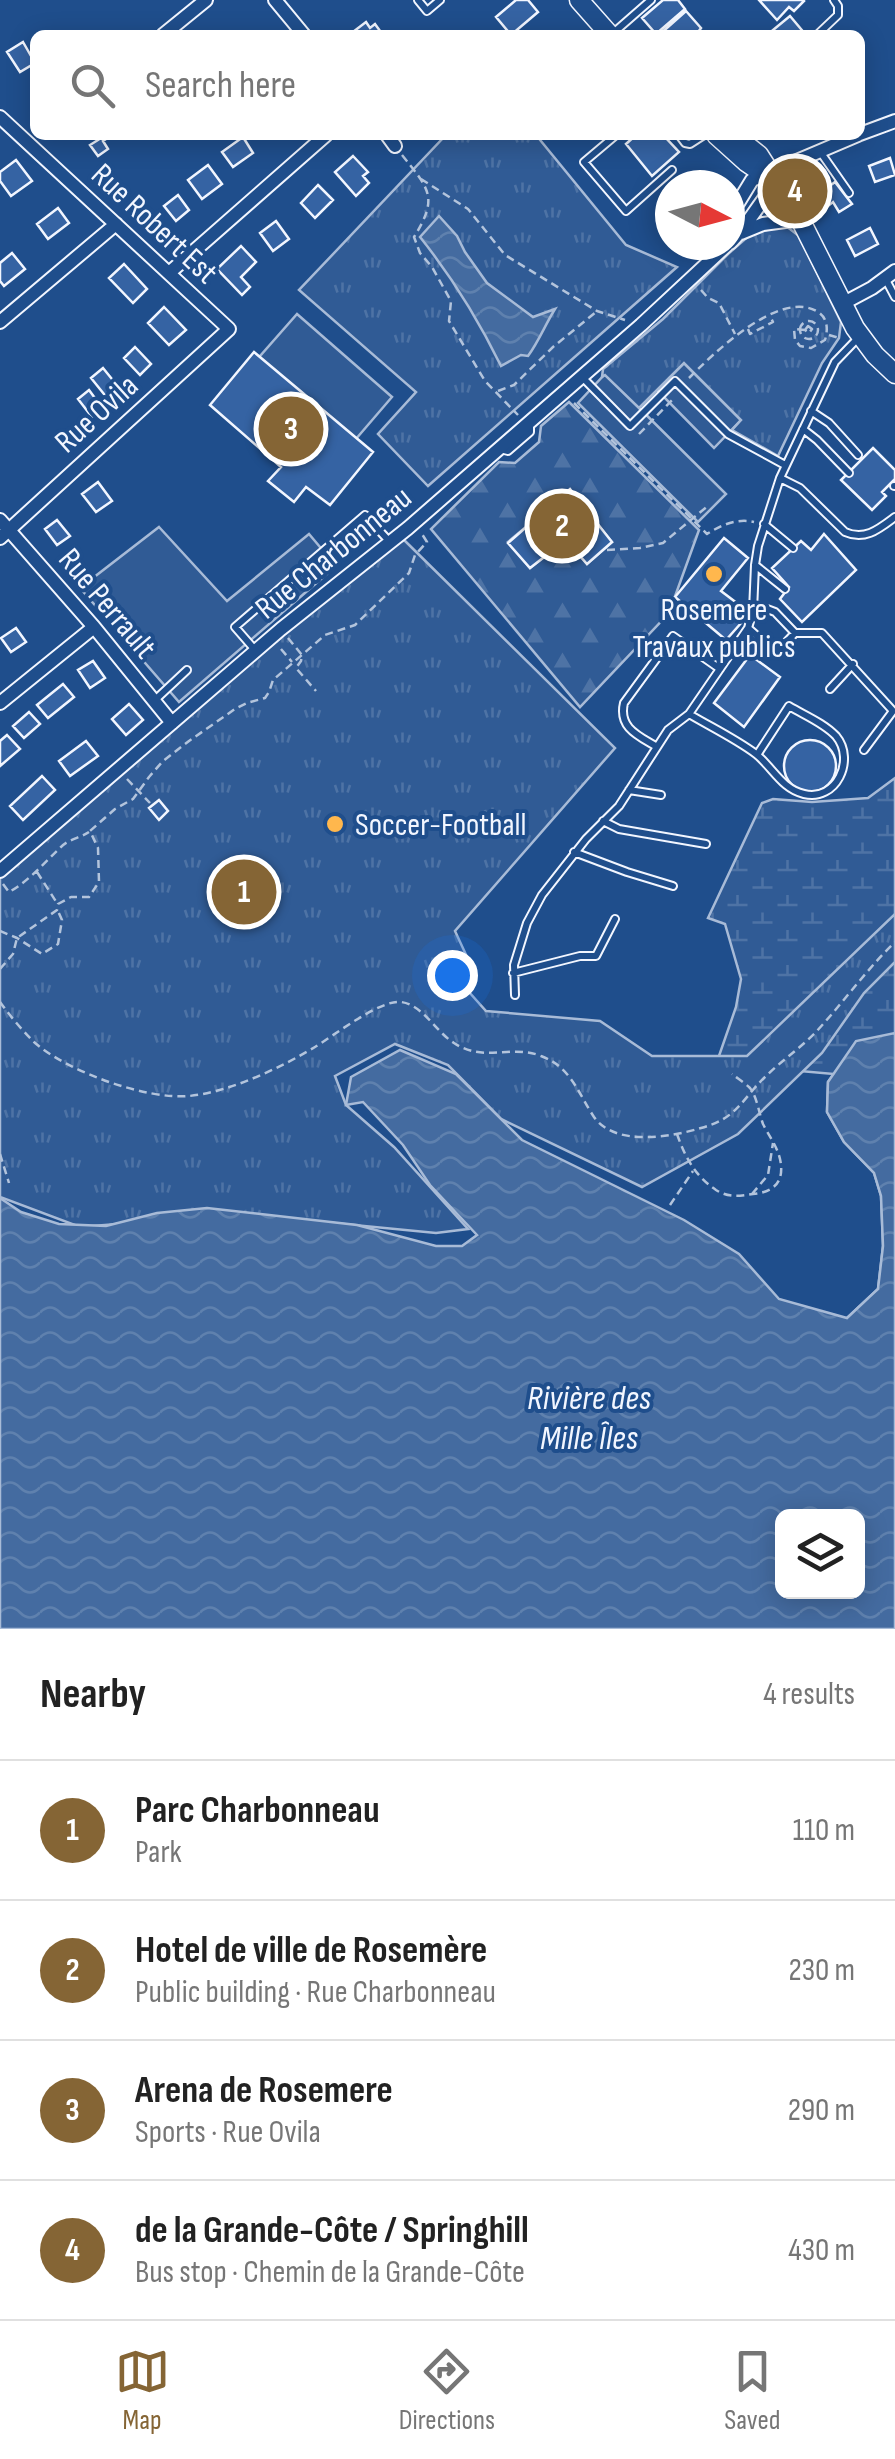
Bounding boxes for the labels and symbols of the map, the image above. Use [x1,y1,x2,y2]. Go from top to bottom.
pin: 4 [762,154,828,228]
street label: Rue Robert Est [83,156,225,293]
north arrow [655,170,745,260]
street label: Rue Ovila [47,367,147,462]
pin: 3 [258,392,324,466]
street label: Rue Charbonneau [248,478,420,628]
pin: 2 [530,488,594,564]
street label: Rue Perrault [50,541,164,667]
marker: Rosemere Travaux publics [703,563,725,585]
place label: Rosemere Travaux publics [633,591,795,667]
place label: Soccer-Football [355,806,526,845]
marker: Soccer-Football [324,813,346,835]
pin: 1 [212,854,276,930]
your location [427,950,478,1001]
water label: Rivière des Mille Îles [527,1377,652,1460]

